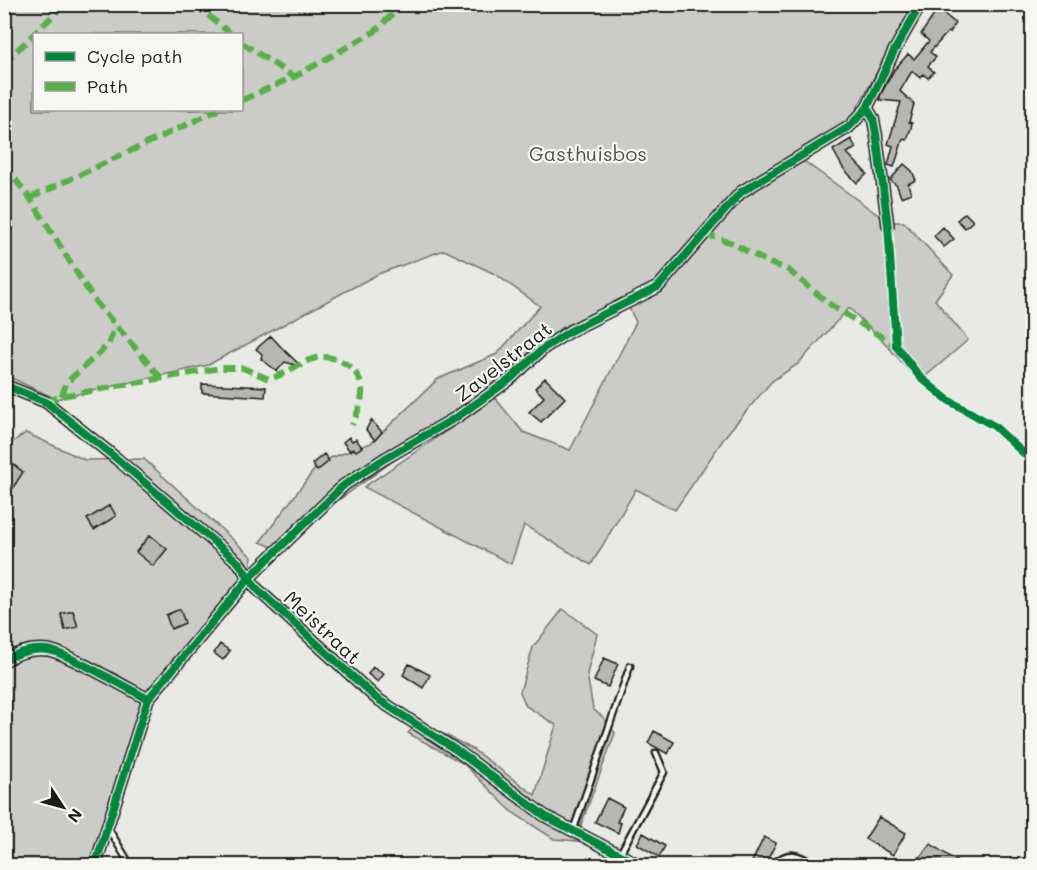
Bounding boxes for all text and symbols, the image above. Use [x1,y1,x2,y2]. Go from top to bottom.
legend [33,33,243,111]
text: Cycle path [87,44,182,68]
text: Path [87,74,127,98]
park label: Gasthuisbos [529,140,647,166]
street label: Zavelstraat [449,315,557,407]
street label: Meistraat [279,585,367,669]
north arrow [33,777,93,837]
text: N [63,805,88,827]

